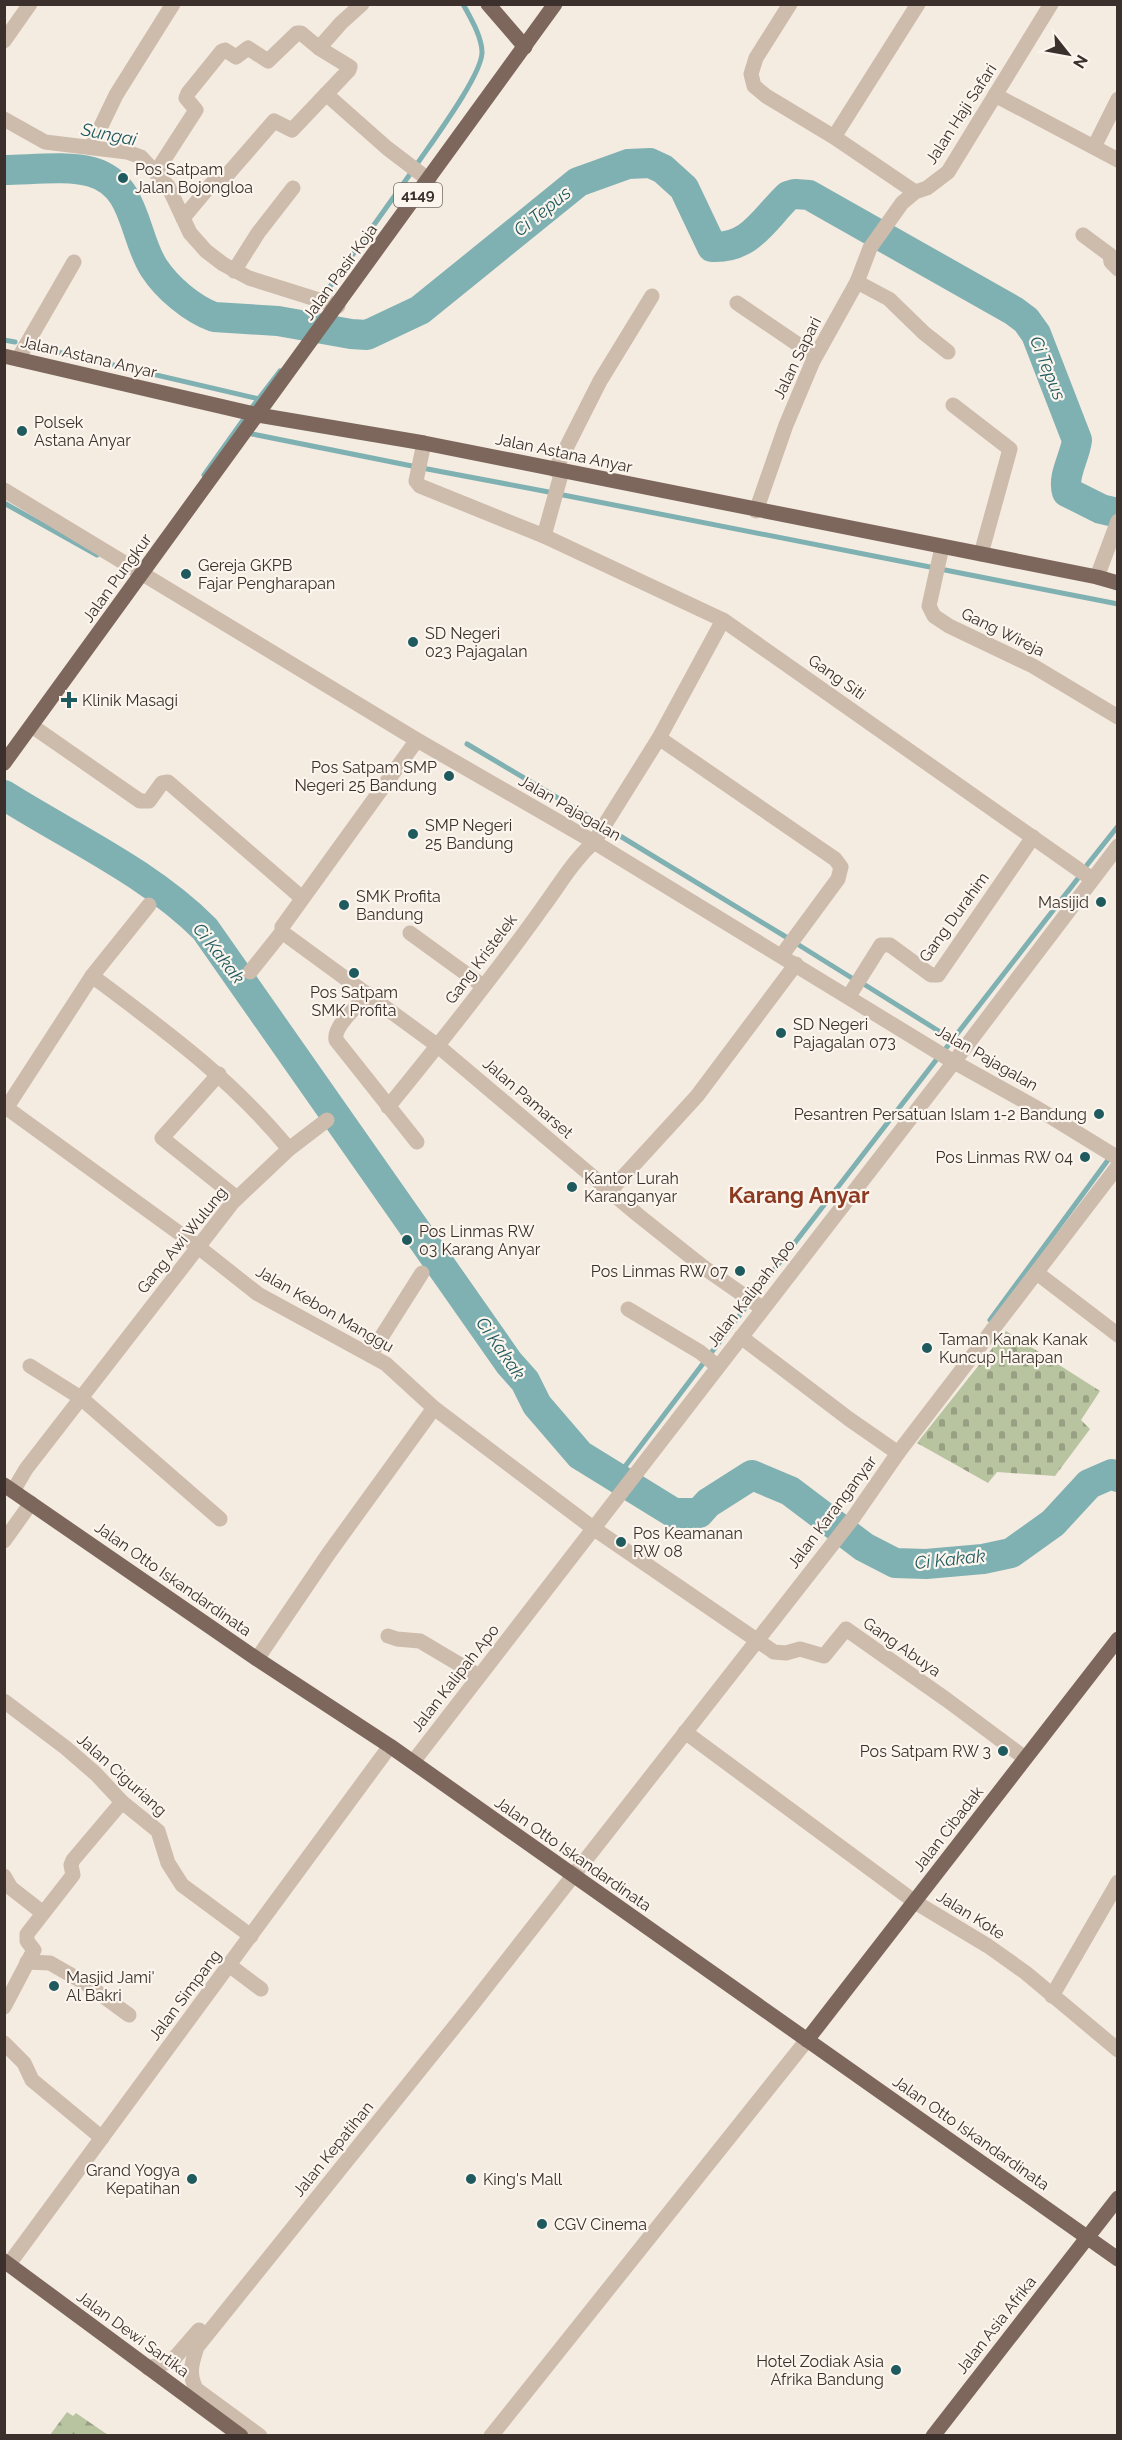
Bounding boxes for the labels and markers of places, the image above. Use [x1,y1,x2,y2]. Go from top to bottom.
place label: Pos Satpam Jalan Bojongloa [135,160,253,197]
marker: Pos Satpam Jalan Bojongloa [116,171,130,185]
place label: Polsek Astana Anyar [34,413,131,450]
marker: Polsek Astana Anyar [15,424,29,438]
place label: Gereja GKPB Fajar Pengharapan [198,556,335,593]
marker: Gereja GKPB Fajar Pengharapan [179,567,193,581]
place label: SD Negeri 023 Pajagalan [425,624,528,661]
marker: SD Negeri 023 Pajagalan [406,635,420,649]
marker: Klinik Masagi [60,691,78,709]
place label: Klinik Masagi [82,691,178,710]
place label: Pos Satpam SMP Negeri 25 Bandung [294,758,437,795]
marker: Pos Satpam SMP Negeri 25 Bandung [442,769,456,783]
place label: SMP Negeri 25 Bandung [425,816,514,853]
marker: SMP Negeri 25 Bandung [406,827,420,841]
place label: SMK Profita Bandung [356,887,441,924]
place label: Masijid [1038,893,1089,912]
marker: Masijid [1094,895,1108,909]
marker: SMK Profita Bandung [337,898,351,912]
marker: Pos Satpam SMK Profita [347,966,361,980]
place label: Pos Satpam SMK Profita [310,983,398,1020]
place label: SD Negeri Pajagalan 073 [793,1015,896,1052]
marker: SD Negeri Pajagalan 073 [774,1026,788,1040]
place label: Pesantren Persatuan Islam 1-2 Bandung [794,1105,1087,1124]
marker: Pesantren Persatuan Islam 1-2 Bandung [1092,1107,1106,1121]
place label: Pos Linmas RW 04 [936,1148,1073,1167]
marker: Pos Linmas RW 04 [1078,1150,1092,1164]
place label: Kantor Lurah Karanganyar [584,1169,679,1206]
marker: Kantor Lurah Karanganyar [565,1180,579,1194]
place label: Pos Linmas RW 03 Karang Anyar [419,1222,541,1259]
marker: Pos Linmas RW 03 Karang Anyar [400,1233,414,1247]
place label: Pos Linmas RW 07 [591,1262,728,1281]
marker: Pos Linmas RW 07 [733,1264,747,1278]
place label: Taman Kanak Kanak Kuncup Harapan [939,1330,1088,1367]
marker: Taman Kanak Kanak Kuncup Harapan [920,1341,934,1355]
place label: Pos Keamanan RW 08 [633,1524,743,1561]
marker: Pos Keamanan RW 08 [614,1535,628,1549]
place label: Pos Satpam RW 3 [860,1742,991,1761]
marker: Pos Satpam RW 3 [996,1744,1010,1758]
place label: Masjid Jami' Al Bakri [66,1968,155,2005]
marker: Masjid Jami' Al Bakri [47,1979,61,1993]
place label: Grand Yogya Kepatihan [86,2161,180,2198]
place label: King's Mall [483,2170,563,2189]
marker: Grand Yogya Kepatihan [185,2172,199,2186]
marker: King's Mall [464,2172,478,2186]
place label: CGV Cinema [554,2215,647,2234]
marker: CGV Cinema [535,2217,549,2231]
place label: Hotel Zodiak Asia Afrika Bandung [756,2352,884,2389]
marker: Hotel Zodiak Asia Afrika Bandung [889,2363,903,2377]

